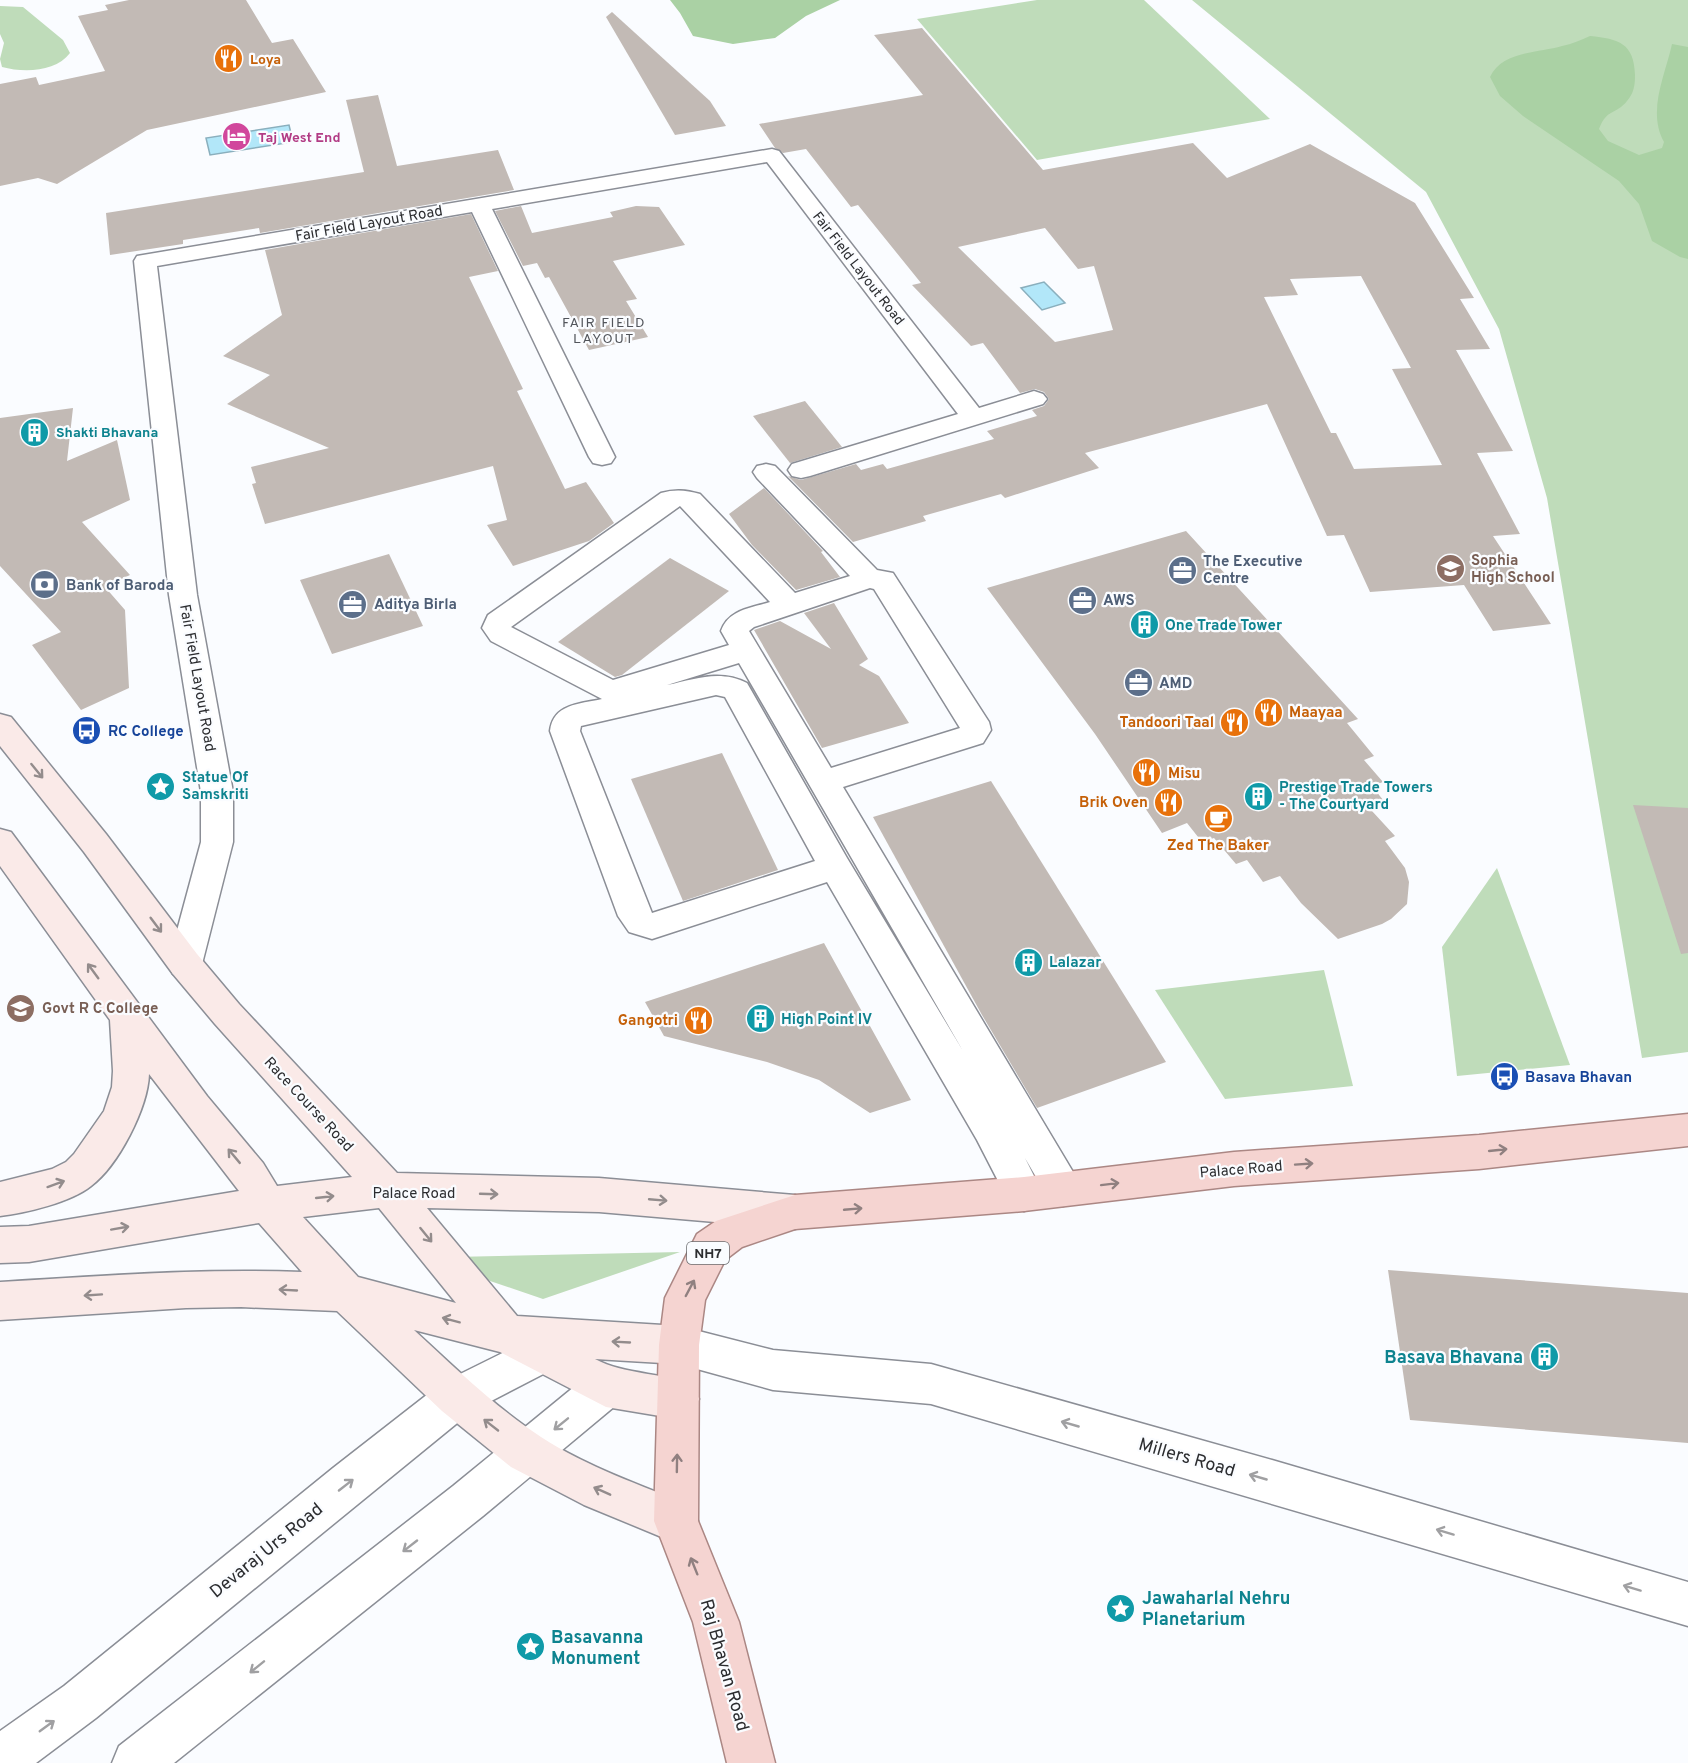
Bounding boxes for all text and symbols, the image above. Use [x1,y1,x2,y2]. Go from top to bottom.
restaurant icon: Loya [213,43,245,75]
place label: Loya [250,52,281,69]
hotel icon: Taj West End [221,121,253,153]
place label: Taj West End [258,130,340,147]
street label: Fair Field Layout Road [294,202,444,247]
street label: Fair Field Layout Road [808,209,907,329]
district label: FAIR FIELD LAYOUT [562,315,646,348]
building icon: Shakti Bhavana [19,416,51,448]
place label: Shakti Bhavana [56,425,158,442]
place label: Sophia High School [1471,552,1555,588]
place label: The Executive Centre [1203,553,1303,589]
school or university icon: Sophia High School [1434,553,1466,585]
office icon: The Executive Centre [1166,554,1198,586]
bank icon: Bank of Baroda [29,569,61,601]
place label: Bank of Baroda [66,577,174,596]
office icon: AWS [1066,584,1098,616]
office icon: Aditya Birla [337,588,369,620]
place label: AWS [1103,592,1135,611]
place label: Aditya Birla [374,596,457,615]
street label: Fair Field Layout Road [174,603,219,753]
building icon: One Trade Tower [1128,609,1160,641]
place label: One Trade Tower [1165,617,1283,636]
office icon: AMD [1122,667,1154,699]
place label: AMD [1159,675,1192,694]
restaurant icon: Maayaa [1252,696,1284,728]
place label: Maayaa [1289,704,1343,723]
restaurant icon: Tandoori Taal [1219,706,1251,738]
place label: Tandoori Taal [1120,714,1214,733]
bus stop icon: RC College [71,715,103,747]
place label: RC College [108,723,184,742]
restaurant icon: Misu [1131,757,1163,789]
one-way arrow [30,762,43,778]
place label: Misu [1168,765,1201,784]
place label: Statue Of Samskriti [182,769,249,805]
place icon: Statue Of Samskriti [145,770,177,802]
place label: Prestige Trade Towers - The Courtyard [1279,779,1433,815]
building icon: Prestige Trade Towers - The Courtyard [1242,780,1274,812]
restaurant icon: Brik Oven [1153,786,1185,818]
place label: Brik Oven [1079,794,1148,813]
cafe icon: Zed The Baker [1202,802,1234,834]
place label: Zed The Baker [1167,837,1270,856]
one-way arrow [150,916,162,932]
building icon: Lalazar [1012,946,1044,978]
place label: Lalazar [1049,954,1102,973]
one-way arrow [87,963,100,979]
school or university icon: Govt R C College [5,992,37,1024]
place label: Govt R C College [42,1000,158,1019]
building icon: High Point IV [744,1003,776,1035]
restaurant icon: Gangotri [683,1004,715,1036]
place label: High Point IV [781,1011,872,1030]
place label: Gangotri [618,1012,678,1031]
street label: Race Course Road [259,1054,357,1156]
bus stop icon: Basava Bhavan [1488,1061,1520,1093]
place label: Basava Bhavan [1525,1069,1632,1088]
one-way arrow [1488,1144,1508,1155]
one-way arrow [227,1149,241,1164]
street label: Palace Road [1199,1157,1283,1184]
one-way arrow [1293,1158,1313,1169]
one-way arrow [46,1177,65,1188]
one-way arrow [1100,1178,1119,1189]
street label: Palace Road [372,1185,456,1204]
one-way arrow [478,1188,498,1199]
one-way arrow [315,1191,335,1202]
one-way arrow [647,1195,667,1206]
one-way arrow [843,1203,863,1214]
one-way arrow [110,1222,129,1233]
one-way arrow [419,1227,432,1243]
road number: NH7 [687,1242,729,1264]
one-way arrow [684,1280,696,1297]
one-way arrow [279,1285,299,1296]
one-way arrow [84,1289,104,1300]
one-way arrow [442,1314,461,1325]
one-way arrow [611,1336,631,1347]
building icon: Basava Bhavana [1528,1341,1560,1373]
place label: Basava Bhavana [1384,1347,1523,1370]
one-way arrow [553,1417,569,1430]
one-way arrow [484,1418,500,1431]
one-way arrow [1061,1418,1080,1429]
street label: Millers Road [1136,1434,1238,1483]
one-way arrow [671,1453,683,1473]
one-way arrow [1249,1471,1268,1482]
one-way arrow [338,1478,354,1491]
one-way arrow [594,1485,612,1496]
street label: Devaraj Urs Road [206,1498,328,1604]
one-way arrow [1436,1526,1455,1537]
one-way arrow [402,1540,418,1553]
one-way arrow [688,1557,699,1576]
one-way arrow [1623,1582,1642,1593]
place label: Jawaharlal Nehru Planetarium [1142,1588,1290,1632]
place icon: Jawaharlal Nehru Planetarium [1105,1592,1137,1624]
street label: Raj Bhavan Road [694,1597,753,1734]
place label: Basavanna Monument [551,1627,643,1671]
place icon: Basavanna Monument [514,1631,546,1663]
one-way arrow [249,1661,265,1674]
one-way arrow [39,1720,55,1732]

